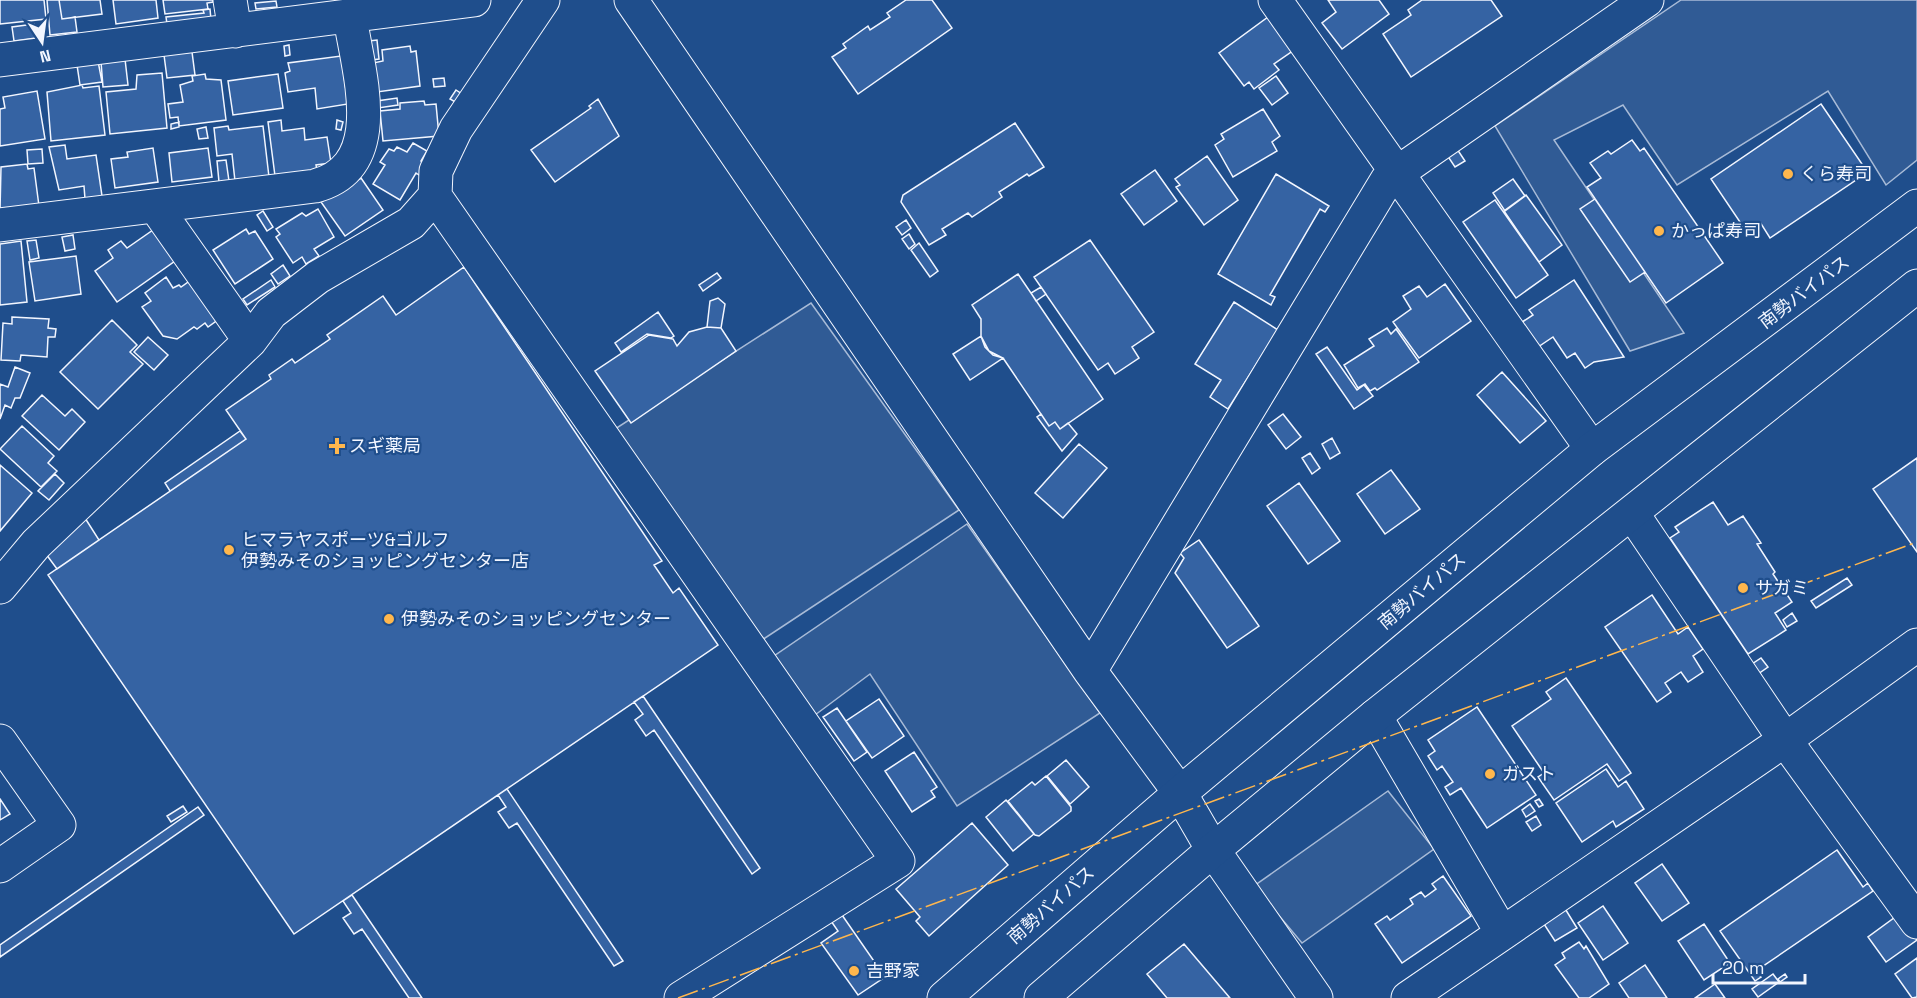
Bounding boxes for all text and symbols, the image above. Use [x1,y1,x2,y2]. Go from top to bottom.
north arrow [12,12,72,72]
text: N [38,45,53,68]
place label: くら寿司 [1800,162,1872,185]
marker: くら寿司 [1781,167,1795,181]
place label: かっぱ寿司 [1671,219,1761,242]
marker: かっぱ寿司 [1652,224,1666,238]
street label: 南勢バイパス [1754,250,1854,333]
place label: スギ薬局 [349,434,421,457]
marker: スギ薬局 [330,439,344,453]
place label: ヒマラヤスポーツ&ゴルフ 伊勢みそのショッピングセンター店 [241,528,529,572]
marker: ヒマラヤスポーツ&ゴルフ 伊勢みそのショッピングセンター店 [222,543,236,557]
street label: 南勢バイパス [1373,547,1470,634]
place label: サガミ [1755,576,1809,599]
marker: サガミ [1736,581,1750,595]
place label: 伊勢みそのショッピングセンター [401,607,671,630]
marker: 伊勢みそのショッピングセンター [382,612,396,626]
place label: ガスト [1502,762,1556,785]
marker: ガスト [1483,767,1497,781]
street label: 南勢バイパス [1003,861,1099,949]
scale bar [1713,947,1804,985]
text: 20 m [1722,956,1765,979]
place label: 吉野家 [866,959,920,982]
marker: 吉野家 [847,964,861,978]

